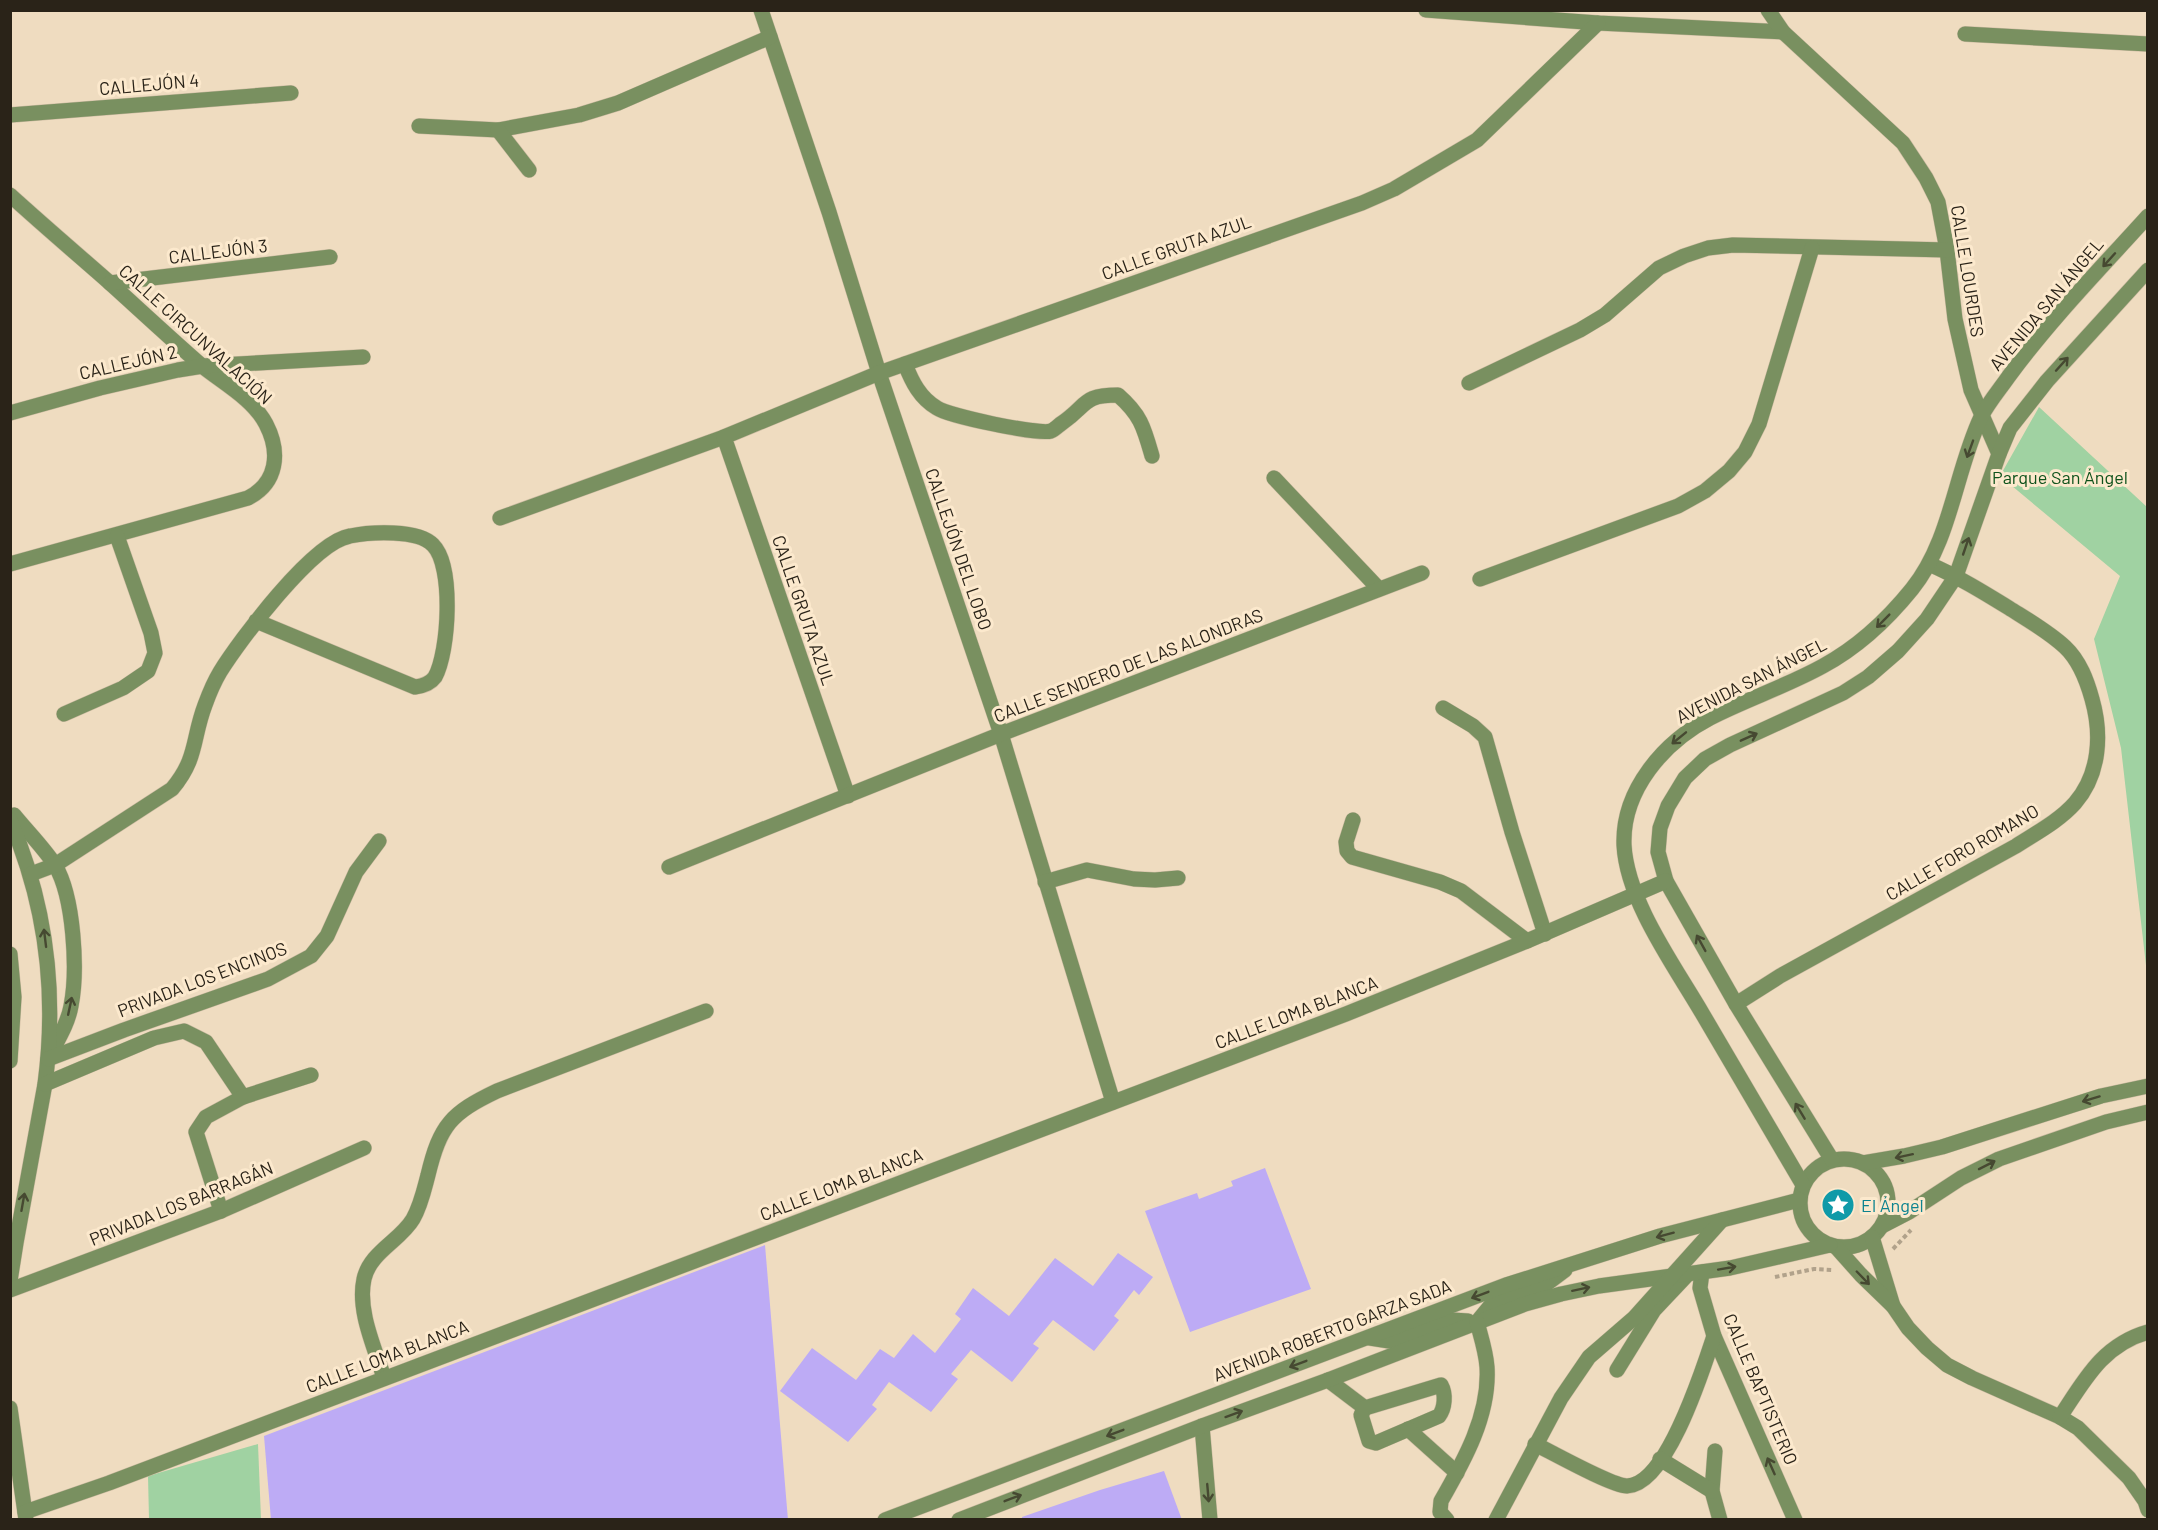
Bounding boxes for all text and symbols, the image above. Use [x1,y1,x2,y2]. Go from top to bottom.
street label: CALLEJÓN 4 [98,69,200,99]
street label: CALLE LOURDES [1947,203,1989,339]
street label: CALLE GRUTA AZUL [1098,210,1254,284]
street label: AVENIDA SAN ÁNGEL [1984,233,2108,375]
street label: CALLEJÓN 3 [167,234,269,268]
one-way arrow [2102,252,2116,267]
street label: CALLE CIRCUNVALACIÓN [115,259,277,409]
street label: CALLEJÓN 2 [77,340,179,384]
one-way arrow [2055,356,2069,371]
one-way arrow [1963,439,1974,458]
street label: CALLEJÓN DEL LOBO [921,465,997,633]
park label: Parque San Ángel [1992,466,2128,488]
street label: CALLE GRUTA AZUL [768,532,840,688]
one-way arrow [1962,537,1973,556]
street label: CALLE SENDERO DE LAS ALONDRAS [990,603,1266,727]
one-way arrow [1876,613,1891,628]
street label: AVENIDA SAN ÁNGEL [1672,633,1830,727]
one-way arrow [1671,731,1687,744]
one-way arrow [1739,731,1757,742]
street label: CALLE FORO ROMANO [1881,799,2043,905]
one-way arrow [39,929,50,949]
one-way arrow [1695,935,1707,952]
street label: PRIVADA LOS ENCINOS [114,937,290,1021]
street label: CALLE LOMA BLANCA [1211,971,1381,1053]
one-way arrow [65,997,76,1016]
one-way arrow [2082,1094,2101,1105]
one-way arrow [1794,1103,1806,1120]
street label: CALLE LOMA BLANCA [756,1143,926,1225]
one-way arrow [1895,1150,1914,1162]
street label: PRIVADA LOS BARRAGÁN [86,1156,276,1250]
one-way arrow [1978,1159,1996,1171]
place icon: El Ángel [1820,1187,1856,1223]
one-way arrow [18,1193,29,1212]
place label: El Ángel [1861,1194,1924,1216]
one-way arrow [1656,1230,1675,1241]
one-way arrow [1717,1262,1737,1273]
one-way arrow [1856,1270,1871,1285]
street label: AVENIDA ROBERTO GARZA SADA [1210,1274,1454,1386]
one-way arrow [1572,1283,1591,1295]
one-way arrow [1471,1290,1490,1301]
street label: CALLE BAPTISTERIO [1719,1310,1803,1468]
street label: CALLE LOMA BLANCA [302,1315,472,1397]
one-way arrow [1289,1360,1307,1371]
one-way arrow [1225,1407,1243,1418]
one-way arrow [1106,1429,1125,1440]
one-way arrow [1765,1457,1776,1475]
one-way arrow [1203,1483,1214,1503]
one-way arrow [1003,1492,1022,1503]

